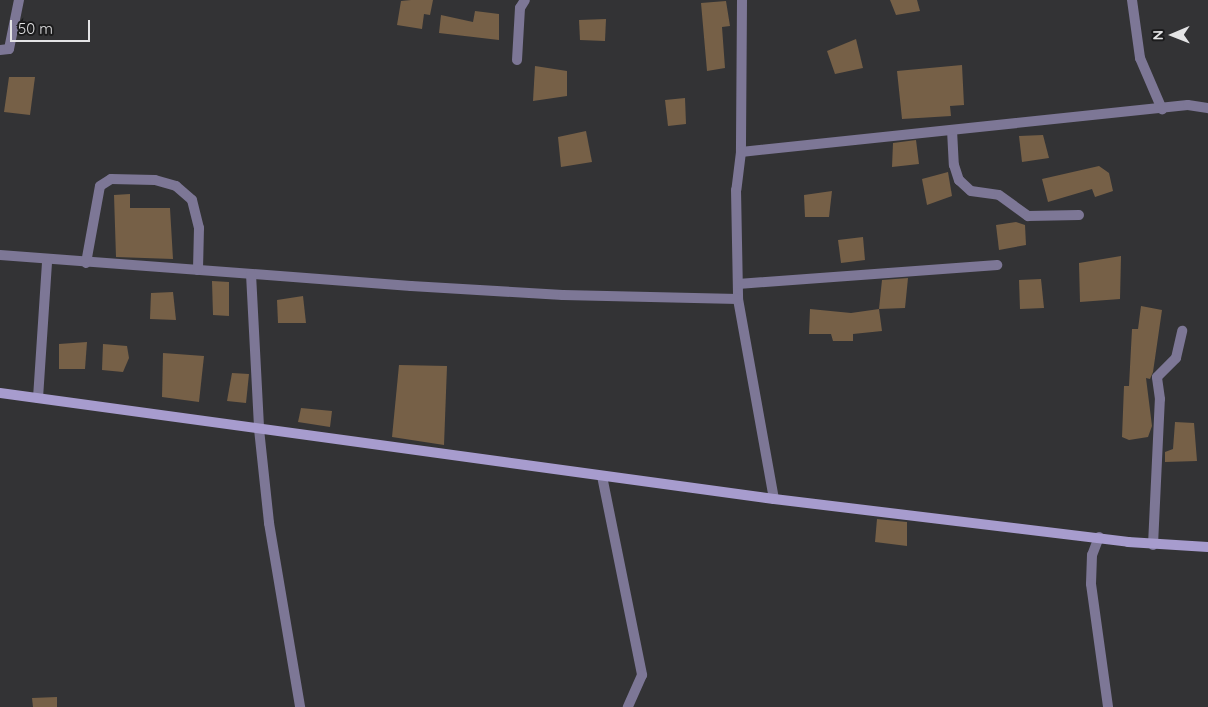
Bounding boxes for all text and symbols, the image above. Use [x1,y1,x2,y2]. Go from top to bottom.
scale bar [12,10,92,42]
north arrow [1148,10,1198,60]
text: 50 m [18,19,53,38]
text: N [1149,30,1167,41]

